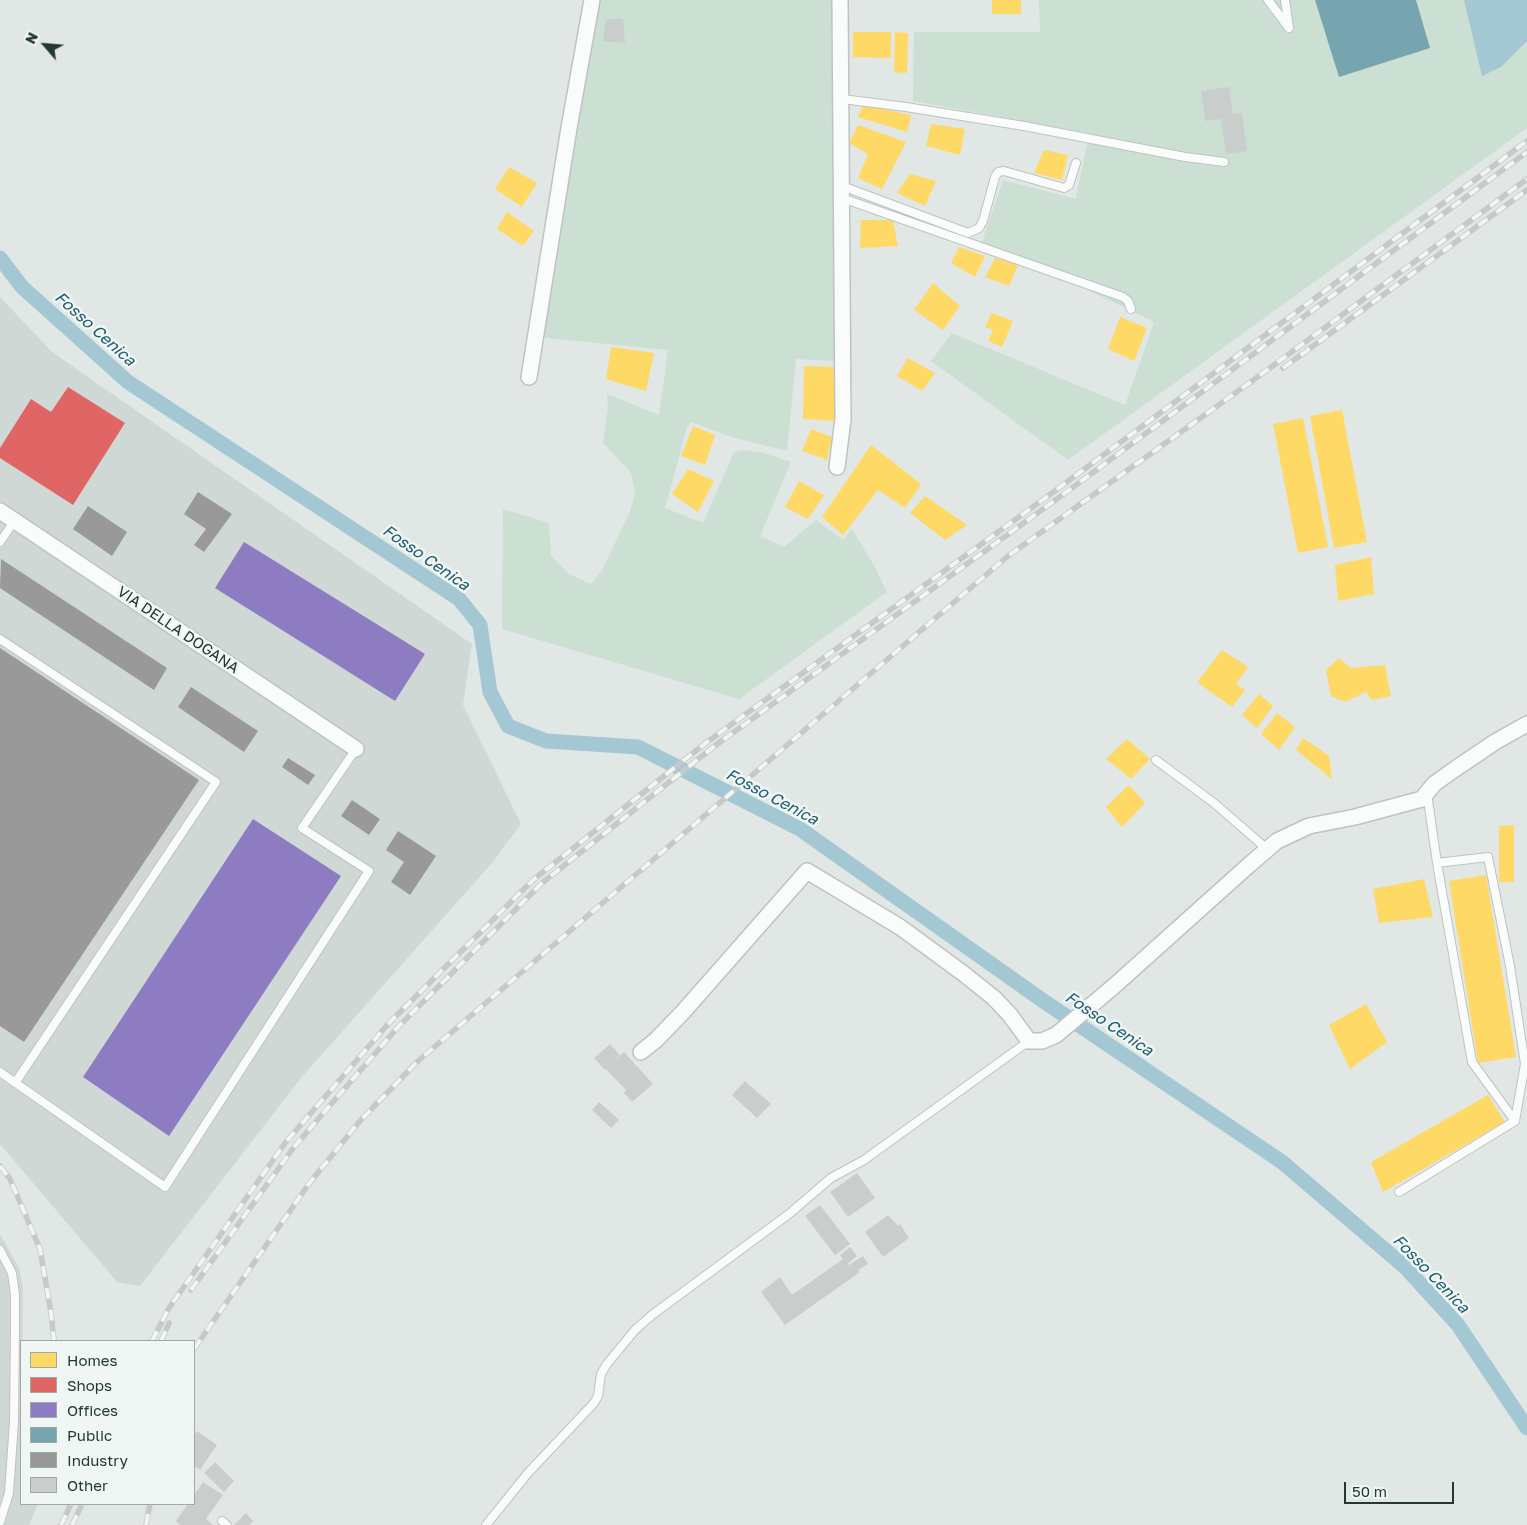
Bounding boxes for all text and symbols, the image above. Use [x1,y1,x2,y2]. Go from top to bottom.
north arrow [20,20,70,70]
text: N [21,29,41,47]
water label: Fosso Cenica [51,288,139,370]
water label: Fosso Cenica [379,521,473,595]
street label: VIA DELLA DOGANA [114,583,242,677]
water label: Fosso Cenica [723,765,821,829]
water label: Fosso Cenica [1062,988,1156,1060]
water label: Fosso Cenica [1389,1231,1473,1317]
legend [20,1340,195,1505]
text: Homes [67,1351,117,1369]
text: Shops [67,1376,112,1394]
text: Offices [67,1401,118,1419]
text: Public [67,1426,112,1444]
text: Industry [67,1451,128,1469]
scale bar [1347,1472,1457,1504]
text: Other [67,1476,108,1494]
text: 50 m [1352,1482,1387,1500]

